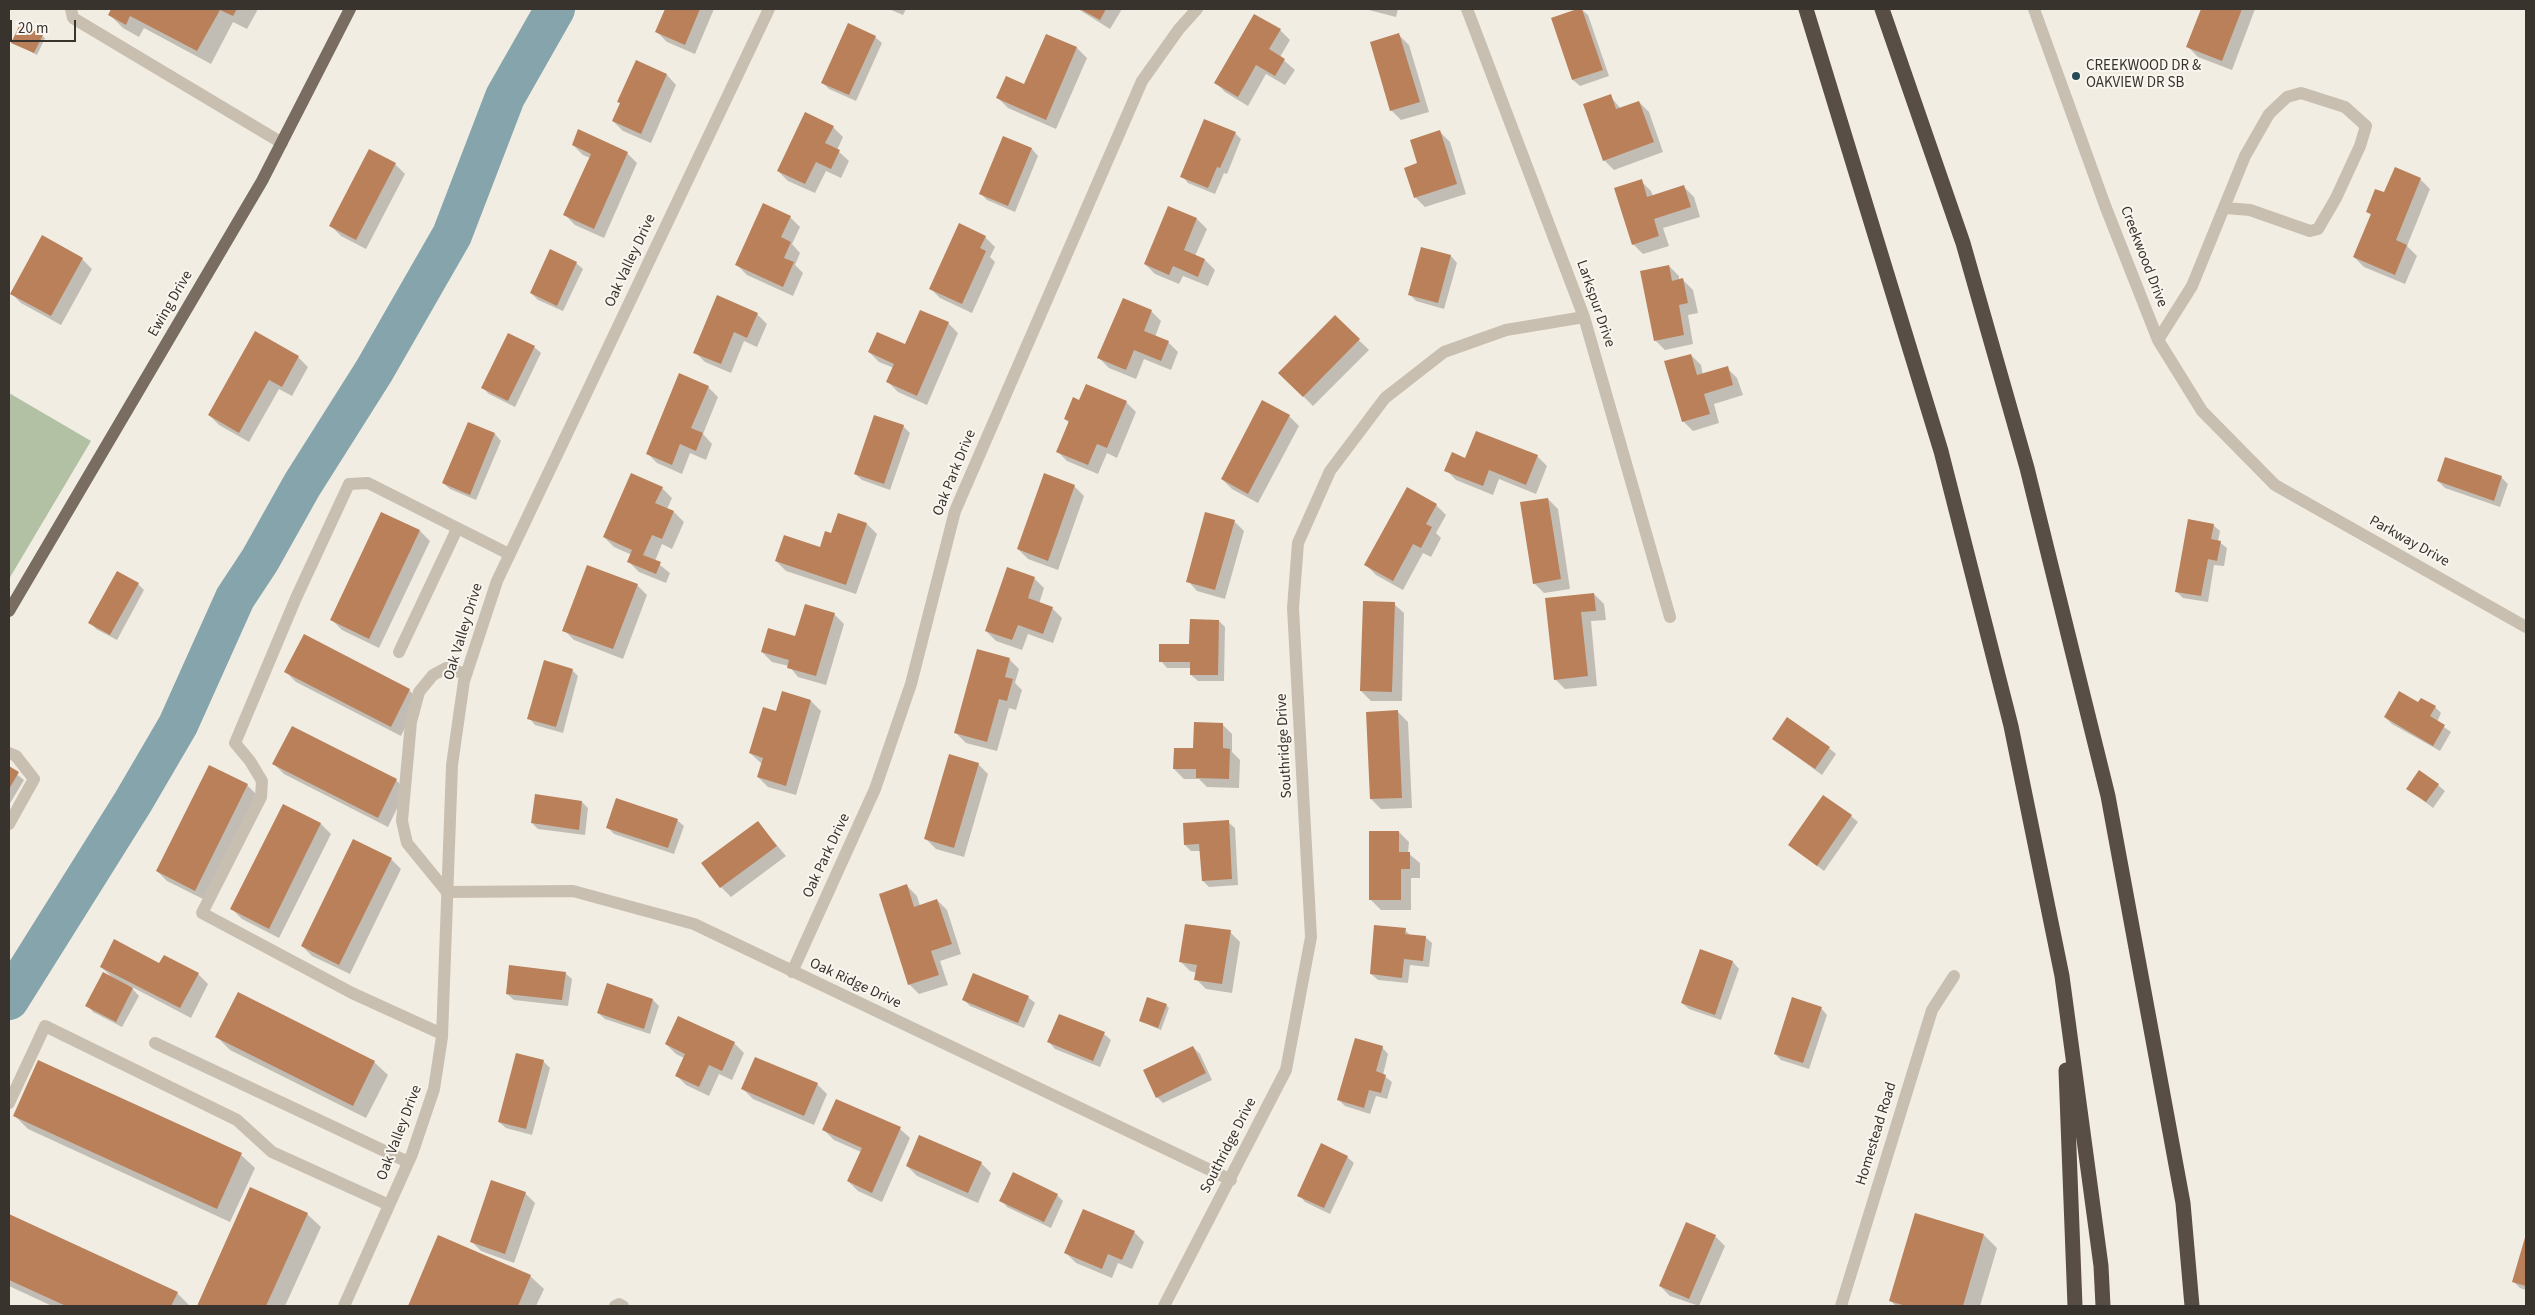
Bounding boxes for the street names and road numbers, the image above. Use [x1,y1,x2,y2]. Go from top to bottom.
street label: Creekwood Drive [2115,204,2171,310]
street label: Oak Valley Drive [602,212,660,310]
street label: Larkspur Drive [1572,258,1618,350]
street label: Ewing Drive [145,268,197,340]
street label: Oak Park Drive [930,427,980,519]
street label: Parkway Drive [2366,513,2452,571]
street label: Oak Valley Drive [441,581,487,683]
street label: Southridge Drive [1273,693,1297,799]
street label: Oak Park Drive [800,811,854,901]
street label: Oak Ridge Drive [806,955,904,1013]
street label: Homestead Road [1853,1080,1901,1188]
street label: Oak Valley Drive [374,1083,426,1183]
street label: Southridge Drive [1197,1095,1261,1197]

